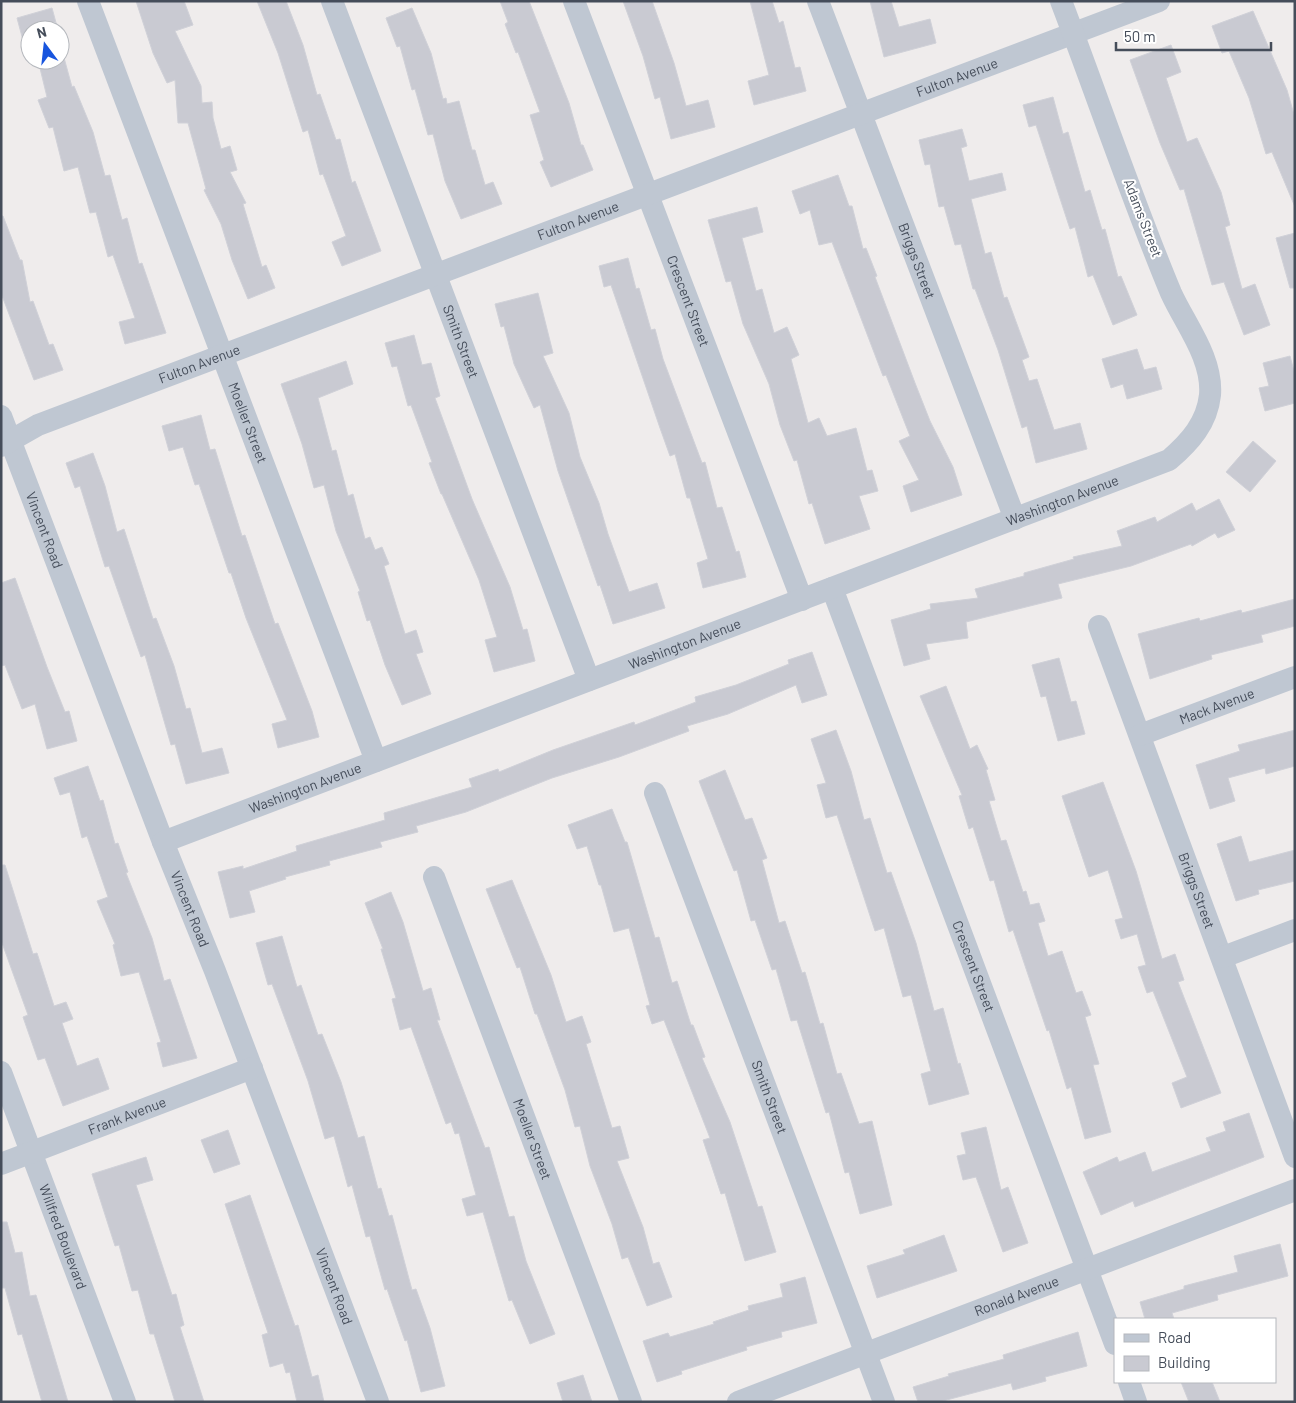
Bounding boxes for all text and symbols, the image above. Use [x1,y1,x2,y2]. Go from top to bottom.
north arrow [20,20,70,70]
scale bar [1116,20,1271,52]
text: N [35,23,48,41]
text: 50 m [1124,27,1156,45]
street label: Fulton Avenue [914,54,1000,100]
street label: Adams Street [1121,176,1166,259]
street label: Fulton Avenue [535,197,621,243]
street label: Briggs Street [895,220,939,301]
street label: Crescent Street [664,253,714,349]
street label: Smith Street [440,302,483,380]
street label: Fulton Avenue [156,340,242,387]
street label: Moeller Street [225,380,271,465]
street label: Washington Avenue [1003,471,1121,529]
street label: Vincent Road [23,489,67,570]
street label: Washington Avenue [626,614,743,673]
street label: Mack Avenue [1177,684,1257,728]
street label: Washington Avenue [246,758,364,817]
street label: Briggs Street [1175,850,1219,931]
street label: Vincent Road [168,868,213,949]
street label: Crescent Street [949,918,999,1014]
street label: Smith Street [748,1058,791,1136]
street label: Frank Avenue [86,1093,168,1138]
street label: Moeller Street [510,1096,556,1182]
street label: Willfred Boulevard [36,1182,91,1292]
street label: Vincent Road [313,1246,357,1327]
street label: Ronald Avenue [972,1272,1061,1319]
legend [1114,1318,1276,1383]
text: Road [1158,1328,1191,1346]
text: Building [1158,1353,1211,1371]

